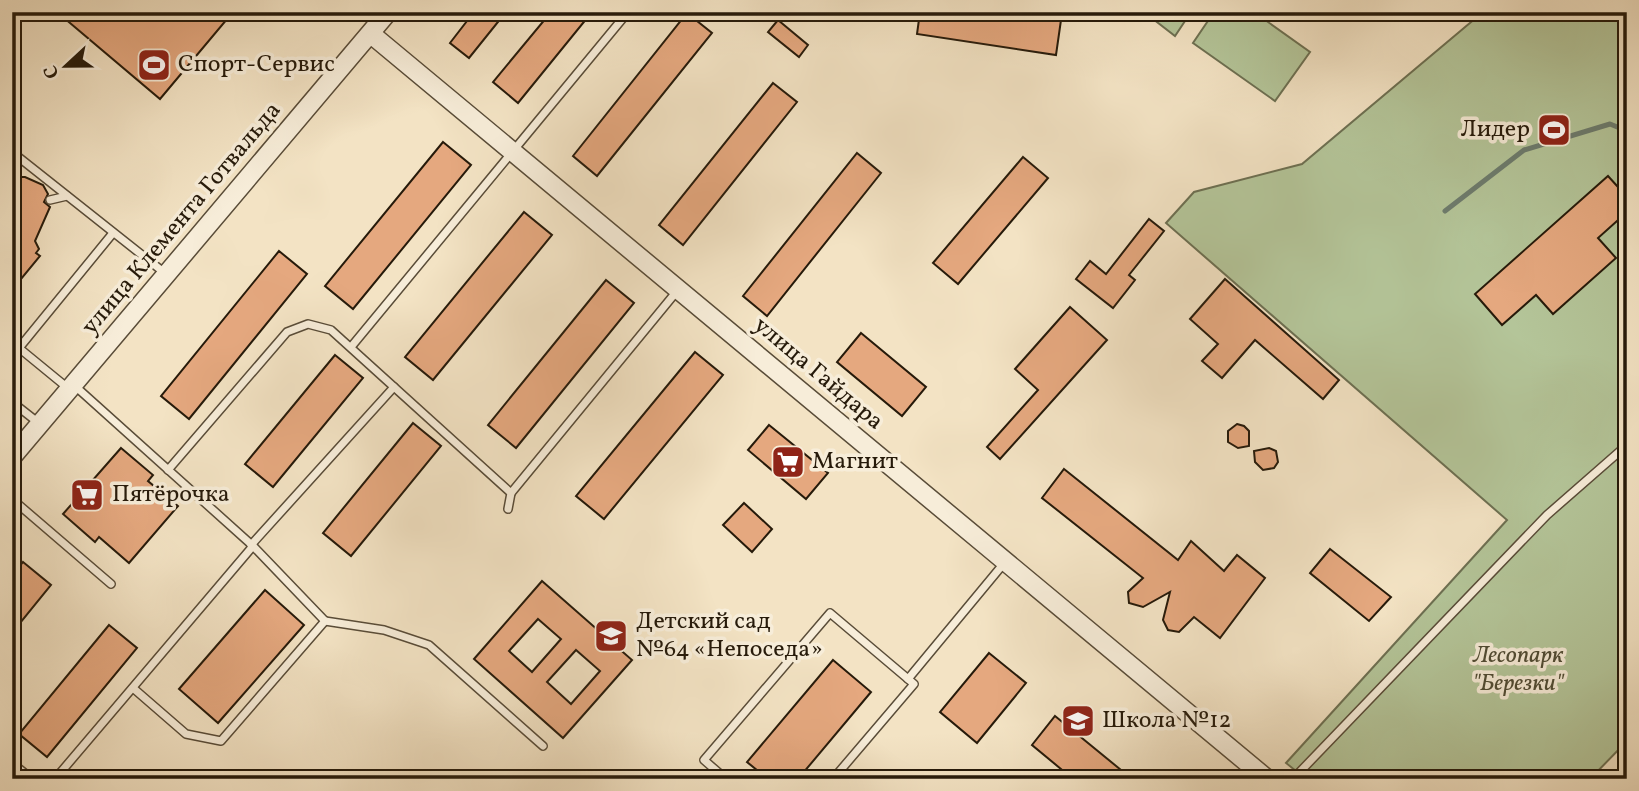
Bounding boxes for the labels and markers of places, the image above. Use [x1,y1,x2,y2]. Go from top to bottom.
sports icon: Спорт-Сервис [135,46,173,84]
place label: Спорт-Сервис [178,48,335,82]
sports icon: Лидер [1535,111,1573,149]
place label: Лидер [1460,113,1530,147]
supermarket icon: Магнит [769,443,807,481]
place label: Магнит [812,445,898,479]
supermarket icon: Пятёрочка [68,476,106,514]
place label: Пятёрочка [112,478,230,512]
place label: Детский сад №64 «Непоседа» [636,605,823,667]
school or university icon: Детский сад №64 «Непоседа» [592,617,630,655]
school or university icon: Школа №12 [1059,702,1097,740]
place label: Школа №12 [1102,704,1232,738]

